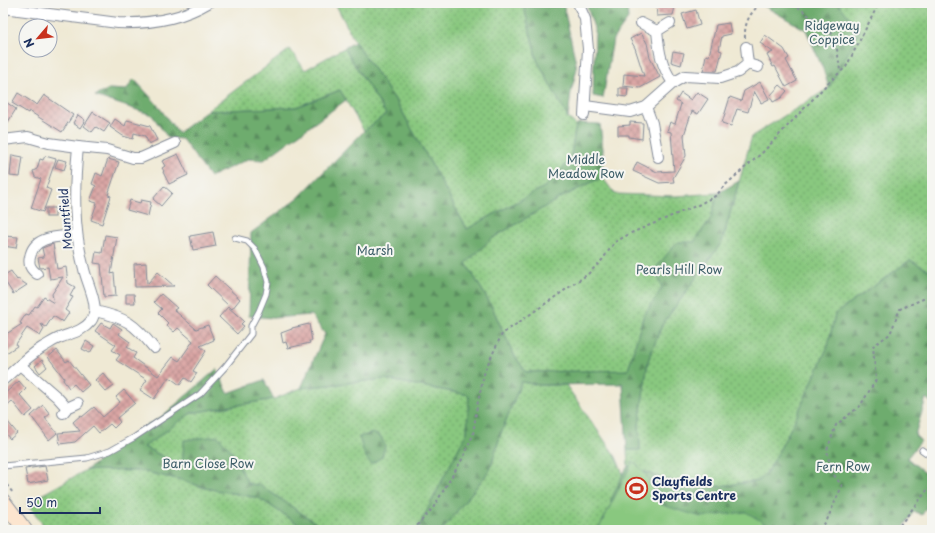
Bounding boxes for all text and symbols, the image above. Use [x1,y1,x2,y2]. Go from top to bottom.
park label: Ridgeway Coppice [804,16,860,48]
north arrow [18,18,58,58]
text: N [19,35,38,51]
park label: Middle Meadow Row [548,150,625,182]
street label: Mountfield [54,188,76,250]
park label: Marsh [357,241,393,259]
park label: Pearls Hill Row [636,260,723,278]
park label: Barn Close Row [162,454,254,472]
park label: Fern Row [816,457,871,475]
place label: Clayfields Sports Centre [652,472,737,504]
sports icon: Clayfields Sports Centre [623,475,649,501]
scale bar [20,489,100,515]
text: 50 m [26,493,57,511]

